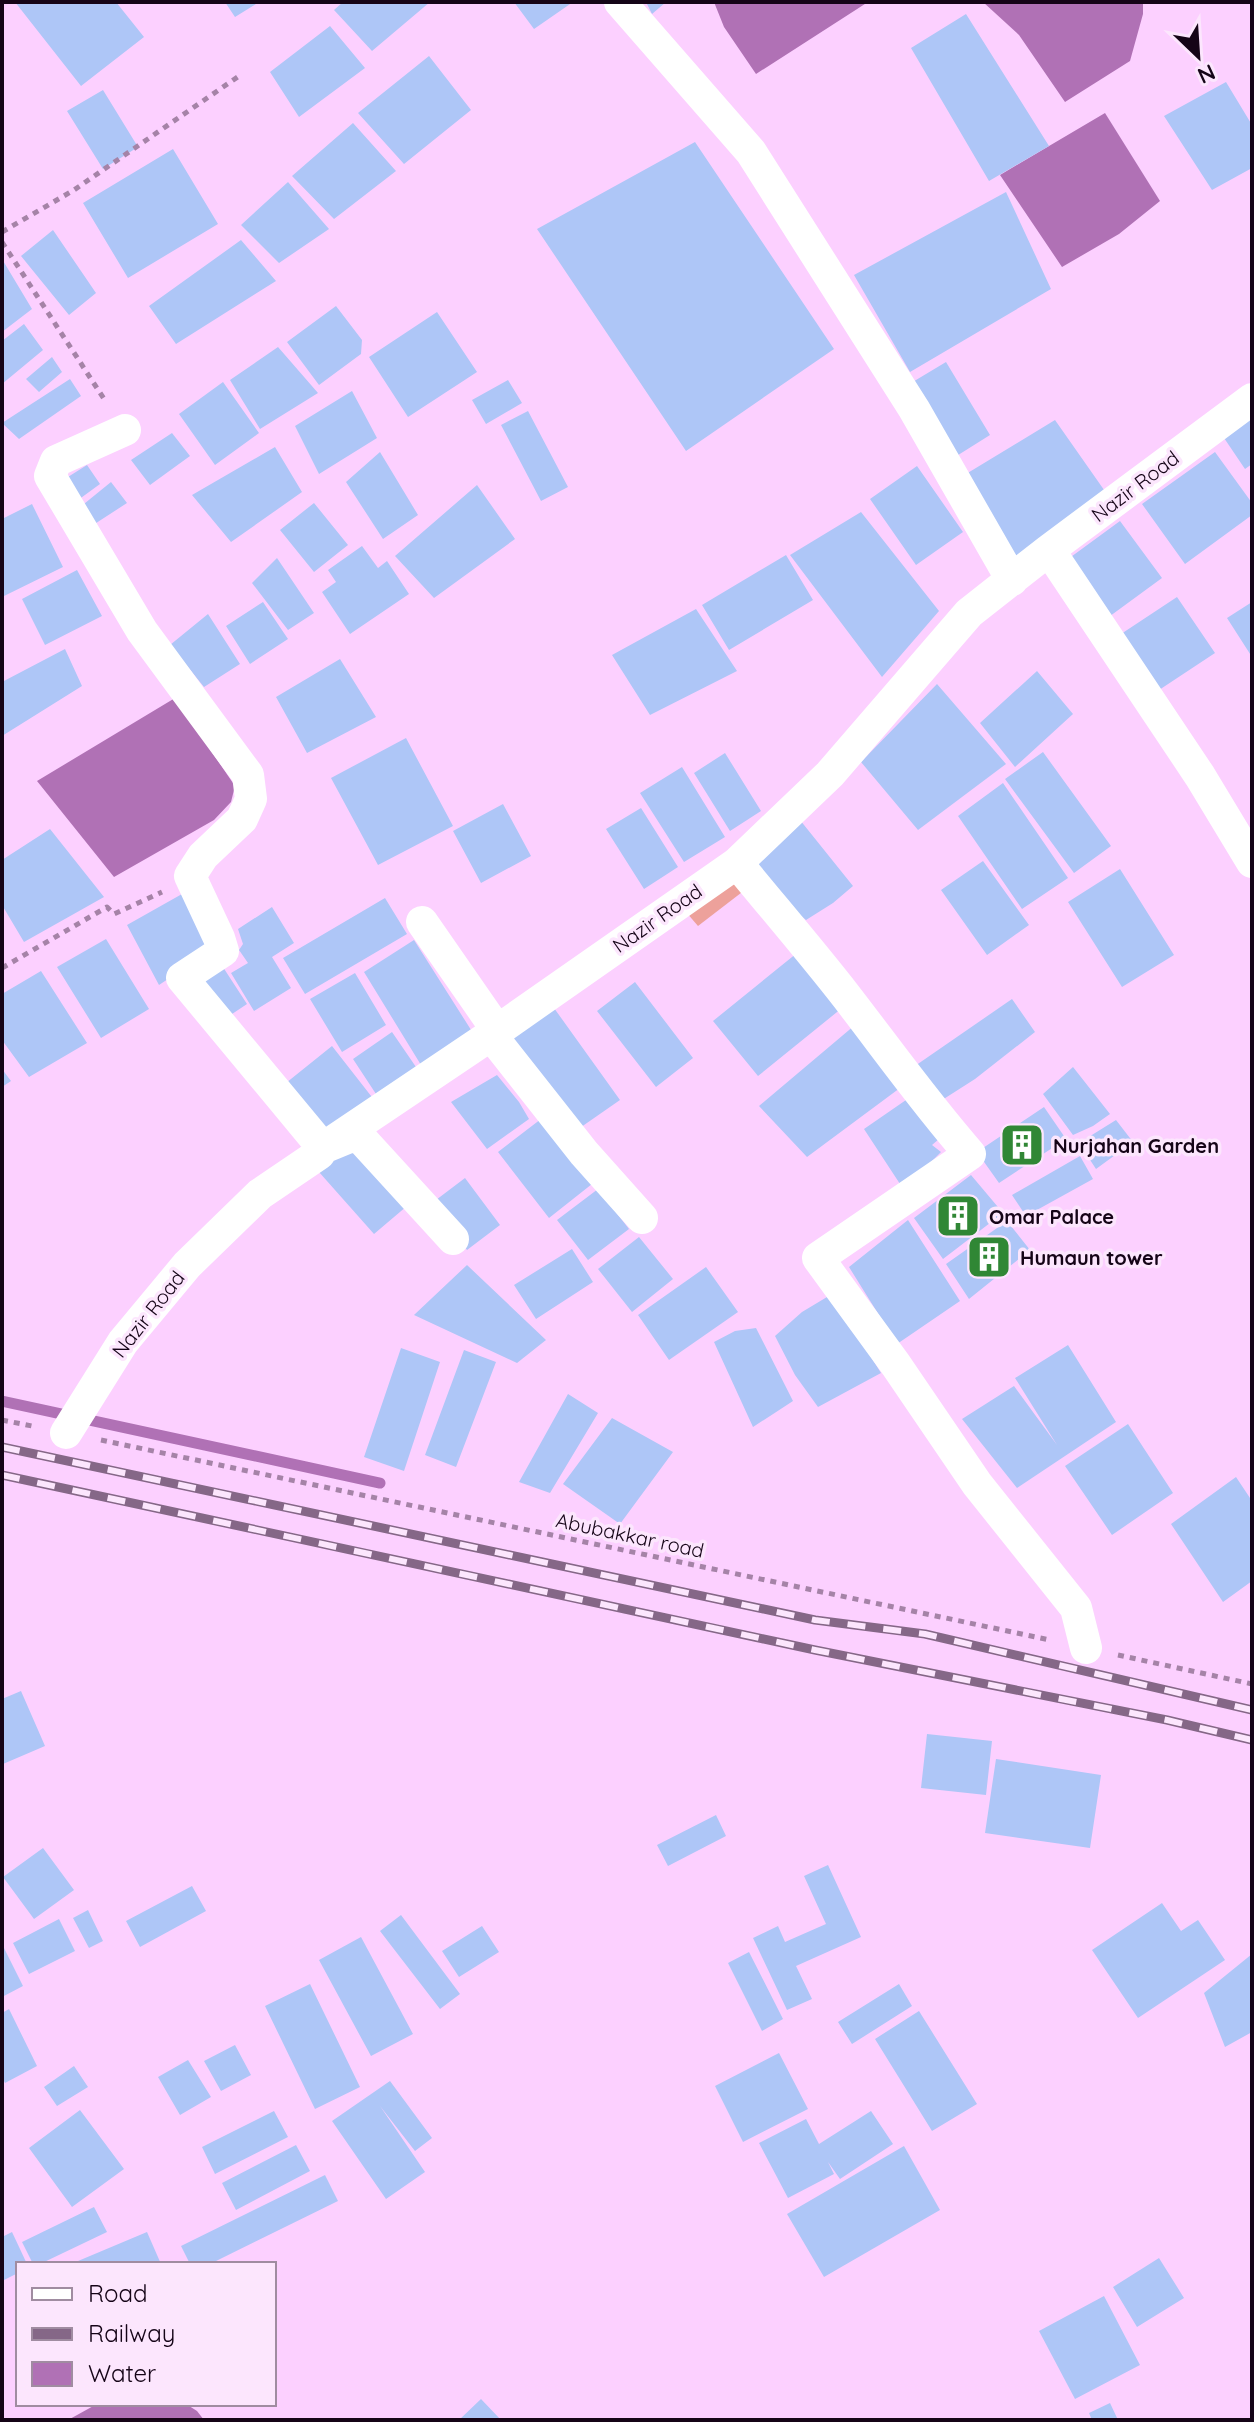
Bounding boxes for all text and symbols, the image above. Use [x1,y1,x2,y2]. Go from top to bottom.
north arrow [1158,16,1238,96]
text: N [1193,58,1220,90]
street label: Nazir Road [1086,445,1184,527]
street label: Nazir Road [608,878,706,958]
building icon: Nurjahan Garden [998,1121,1046,1169]
place label: Nurjahan Garden [1053,1133,1219,1158]
building icon: Omar Palace [934,1192,982,1240]
place label: Omar Palace [989,1204,1114,1229]
building icon: Humaun tower [965,1233,1013,1281]
place label: Humaun tower [1020,1245,1163,1270]
street label: Nazir Road [106,1266,190,1362]
street label: Abubakkar road [554,1507,706,1563]
legend [16,2262,276,2406]
text: Road [88,2278,148,2308]
text: Railway [88,2318,175,2348]
text: Water [88,2358,156,2388]

